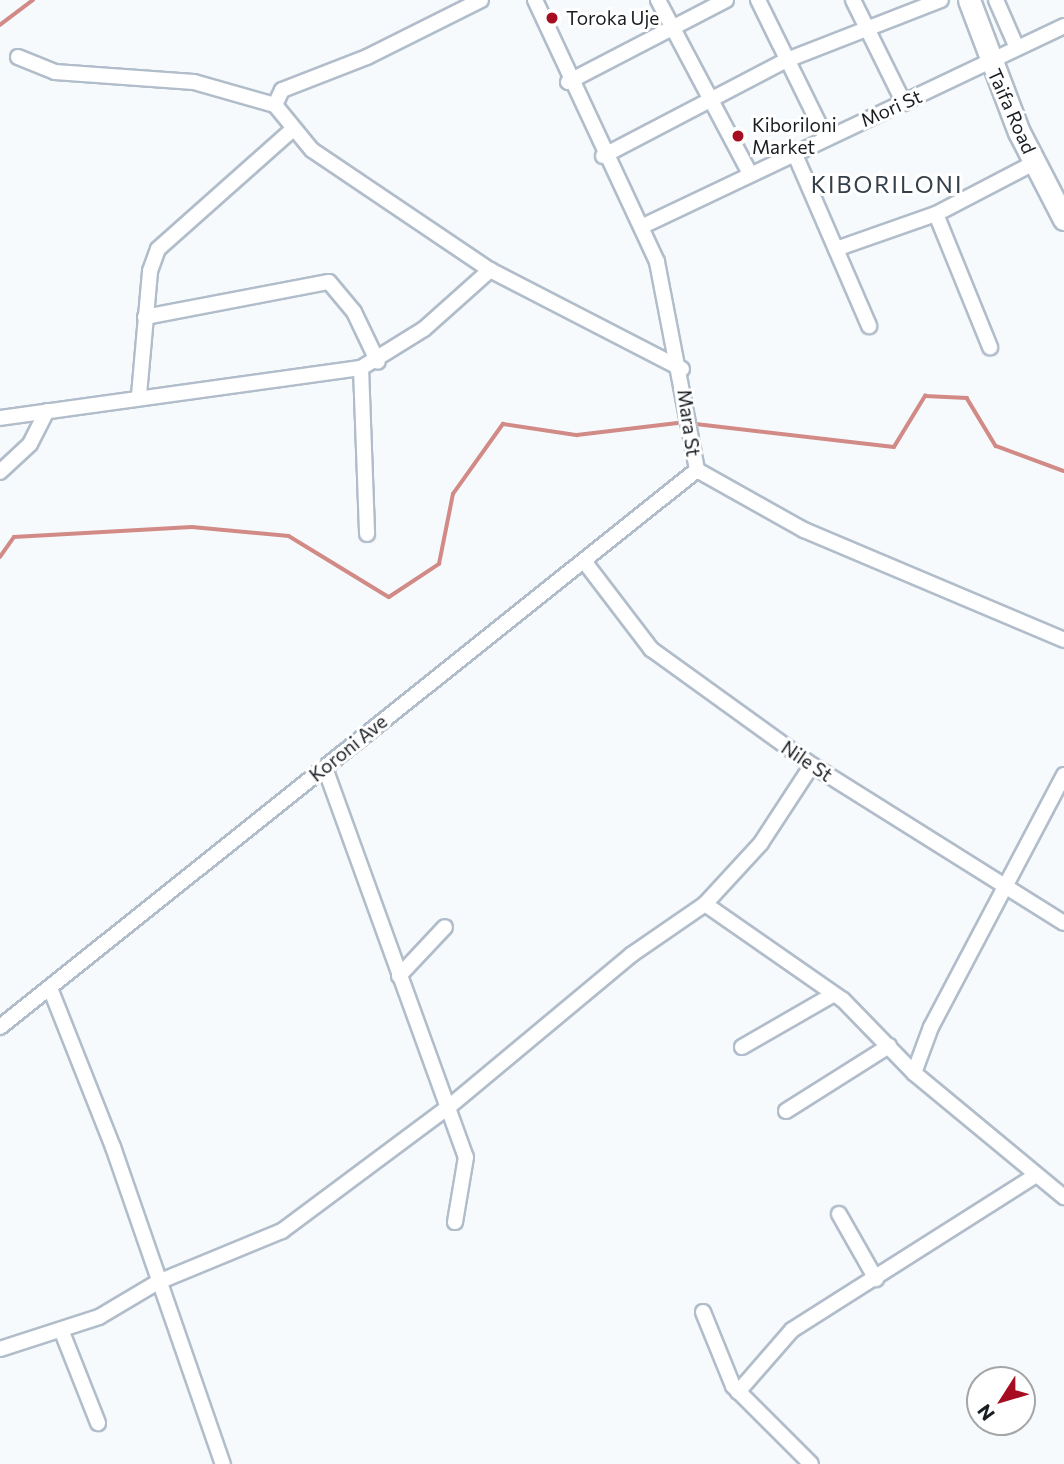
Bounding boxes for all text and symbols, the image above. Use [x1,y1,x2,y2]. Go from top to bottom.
place label: Toroka Uje [566,7,659,29]
marker: Toroka Uje [544,10,560,26]
street label: Taifa Road [983,65,1041,157]
street label: Mori St [857,84,925,132]
place label: Kiboriloni Market [752,114,837,158]
marker: Kiboriloni Market [730,128,746,144]
district label: KIBORILONI [812,170,962,198]
street label: Mara St [673,388,705,458]
street label: Koroni Ave [305,710,391,786]
street label: Nile St [777,736,837,786]
north arrow [966,1366,1036,1436]
text: N [972,1400,999,1425]

